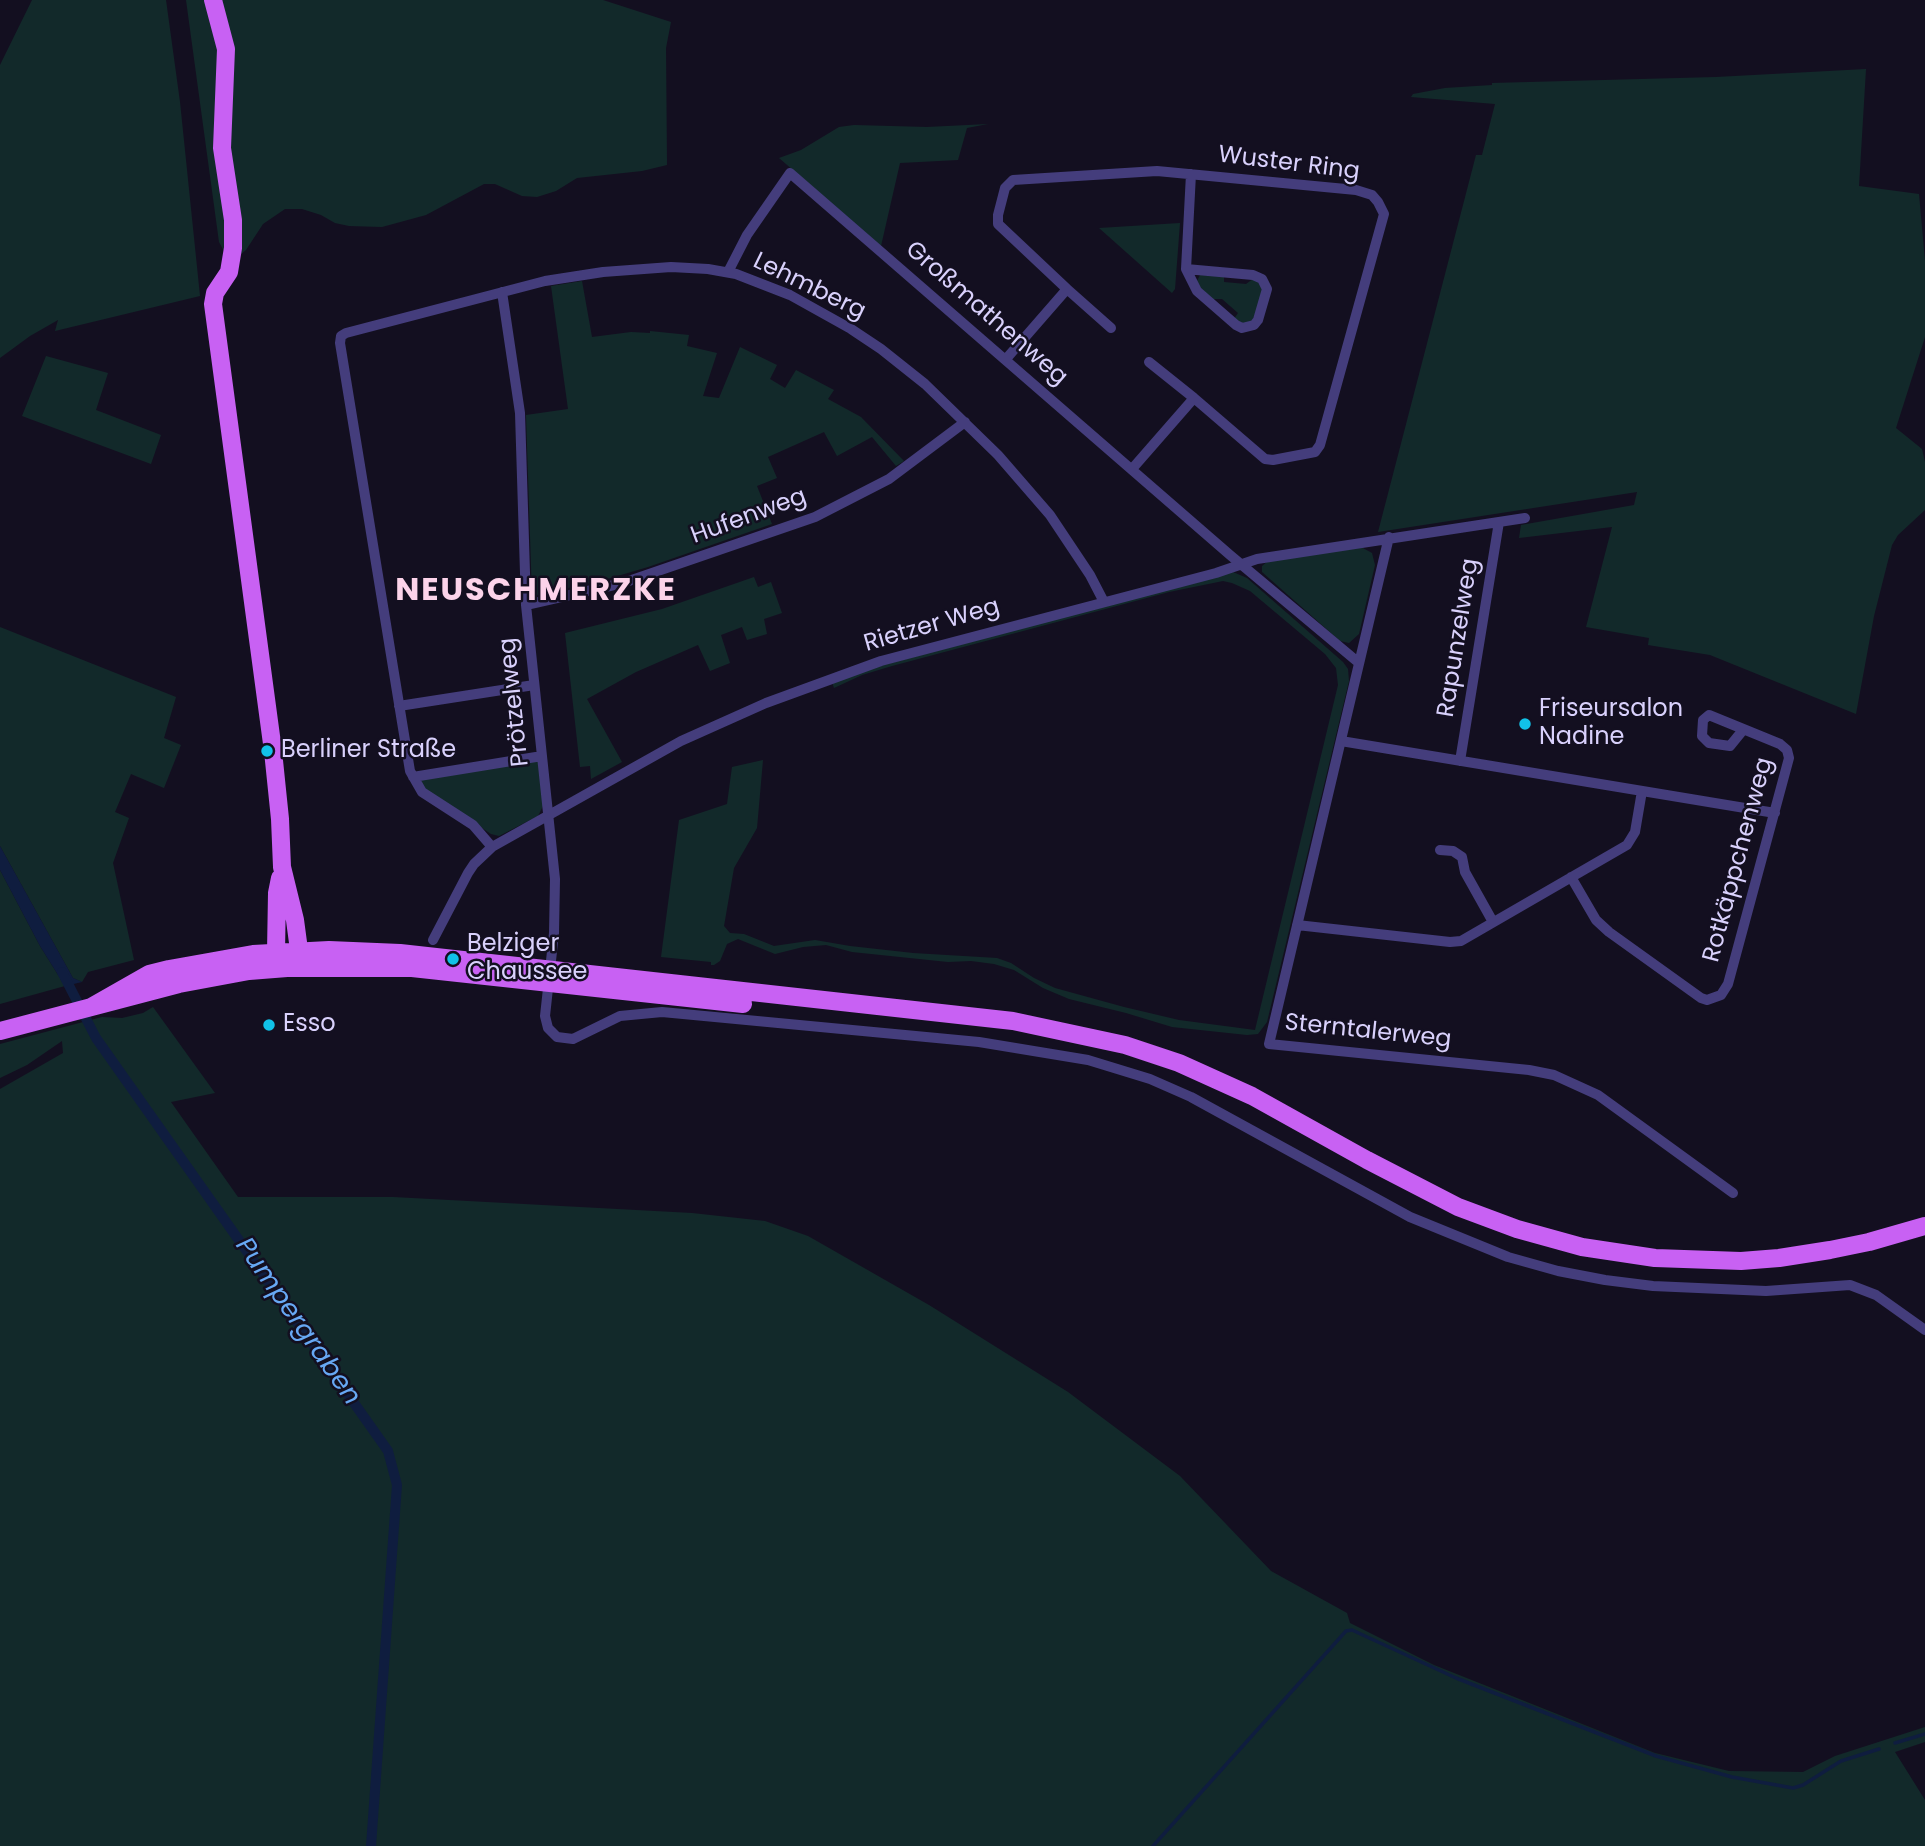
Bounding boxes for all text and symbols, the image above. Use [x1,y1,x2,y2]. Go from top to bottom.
street label: Wuster Ring [1217,141,1361,187]
street label: Großmathenweg [899,236,1073,392]
street label: Lehmberg [748,247,870,327]
street label: Hufenweg [687,483,811,551]
street label: Rapunzelweg [1432,557,1486,719]
district label: NEUSCHMERZKE [397,573,675,611]
street label: Rietzer Weg [861,593,1003,659]
street label: Prötzelweg [494,636,536,768]
place label: Friseursalon Nadine [1539,696,1683,752]
marker: Friseursalon Nadine [1517,716,1533,732]
place label: Berliner Straße [281,737,456,765]
marker: Berliner Straße [259,743,275,759]
street label: Rotkäppchenweg [1698,755,1780,965]
place label: Belziger Chaussee [467,931,587,987]
marker: Belziger Chaussee [445,951,461,967]
street label: Sterntalerweg [1283,1009,1453,1055]
place label: Esso [283,1011,336,1039]
marker: Esso [261,1017,277,1033]
water label: Pumpergraben [228,1232,366,1412]

